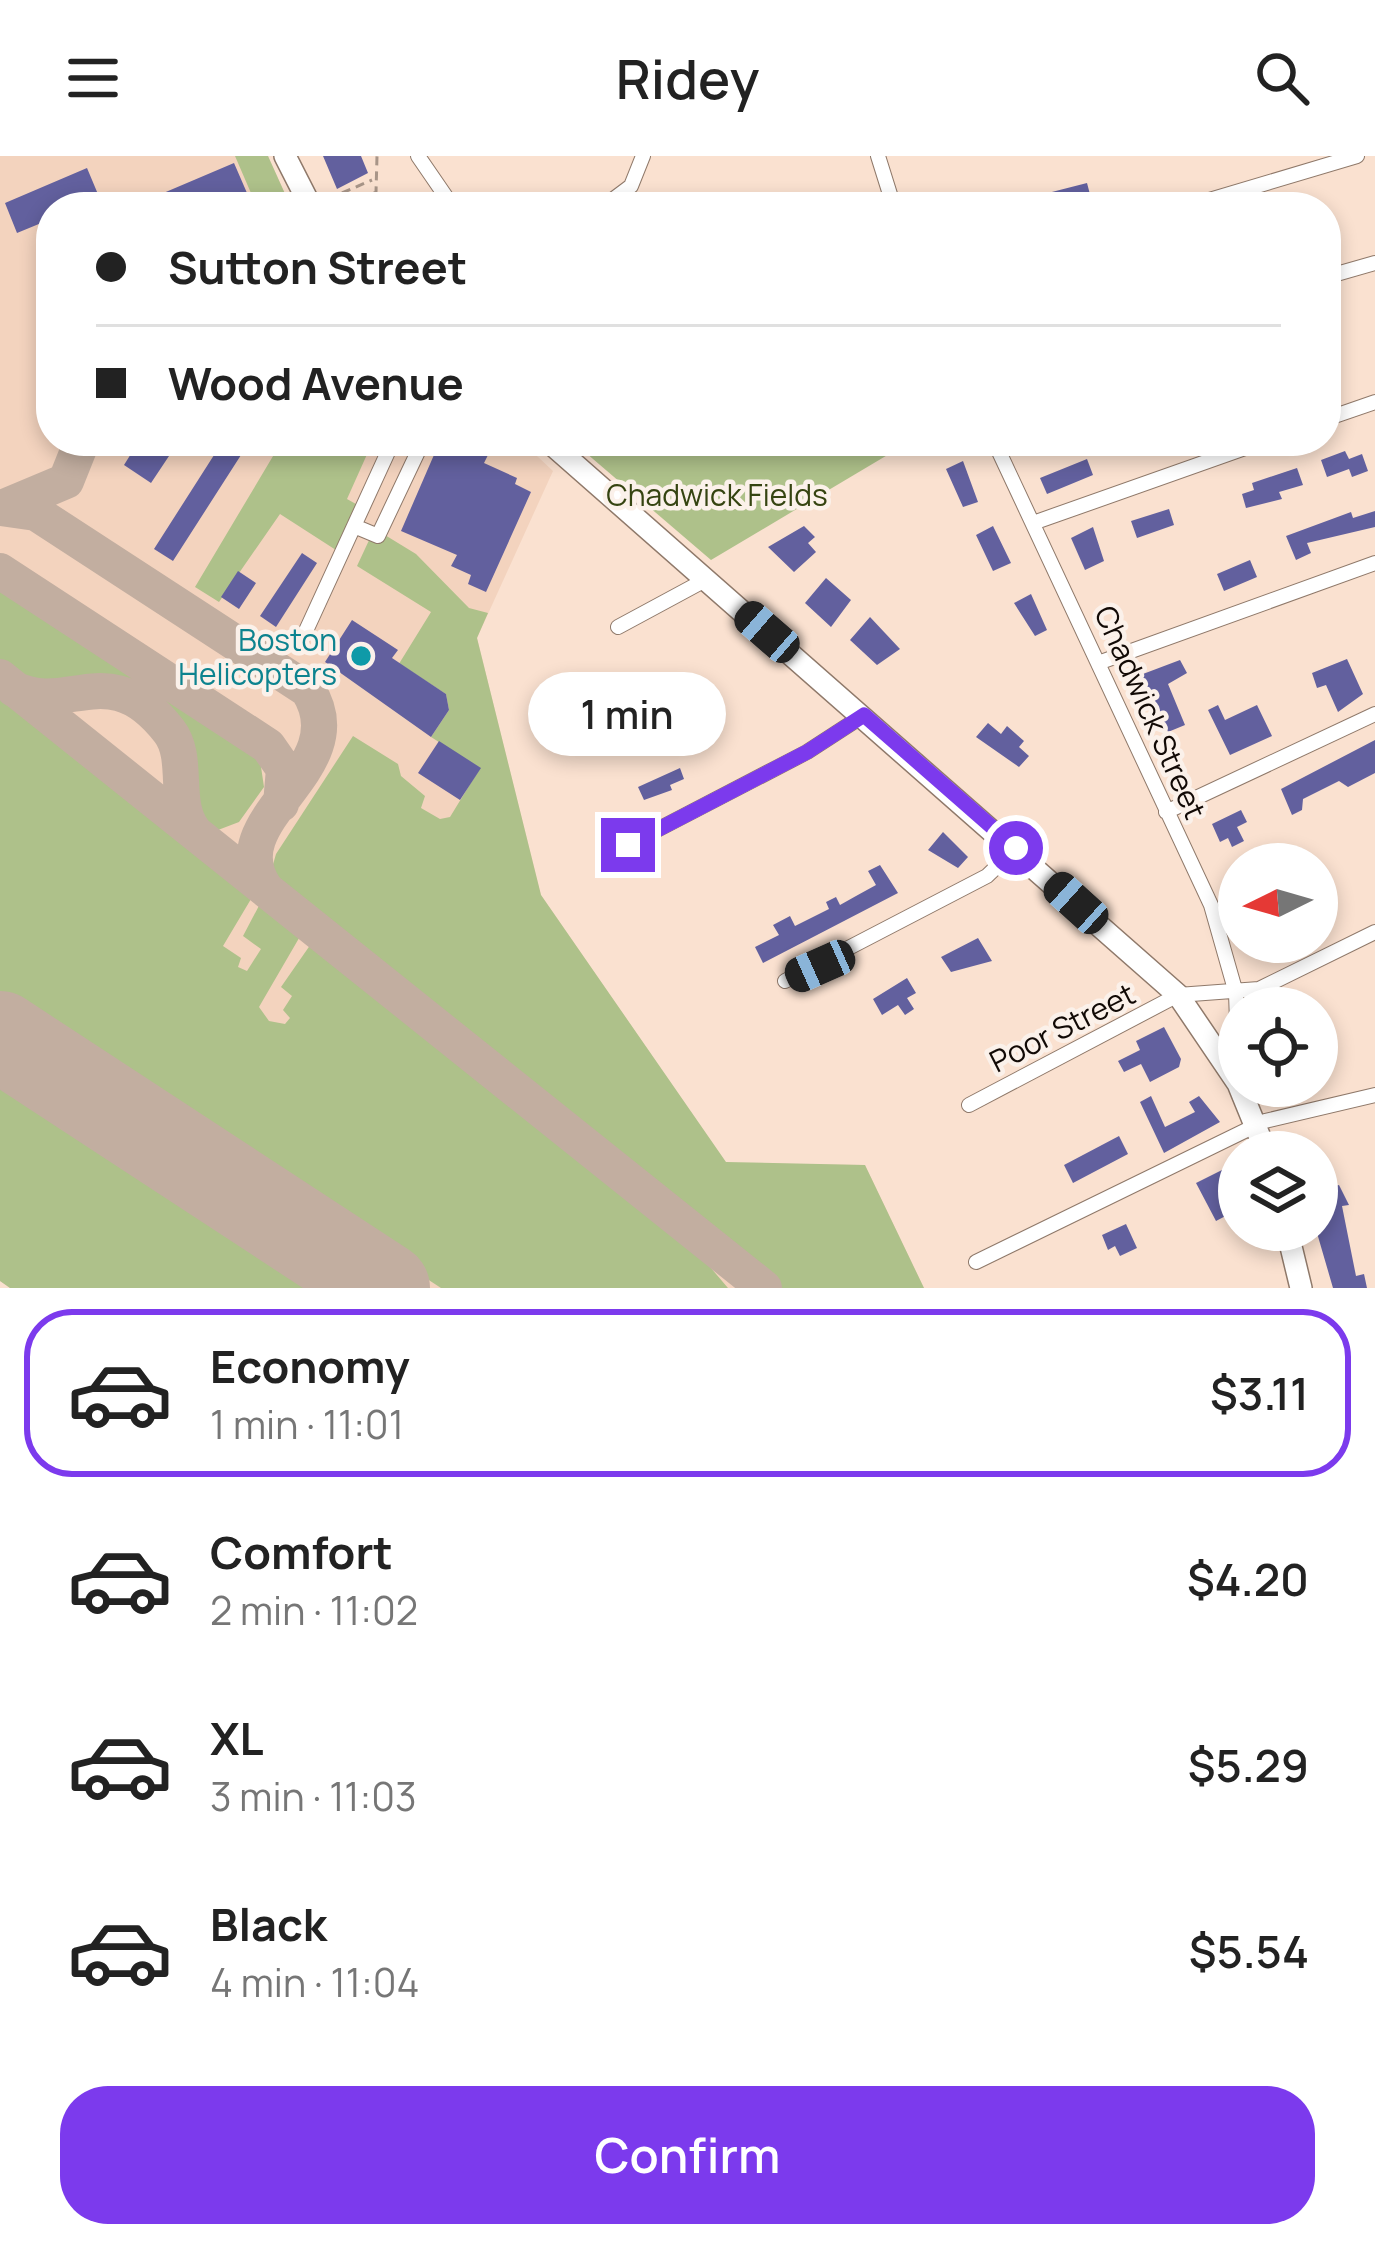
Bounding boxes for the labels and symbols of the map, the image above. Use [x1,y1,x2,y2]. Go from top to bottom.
park label: Chadwick Fields [606,474,828,515]
car [728,595,806,669]
street label: Chadwick Street [1086,599,1216,825]
place label: Boston Helicopters [178,619,337,694]
marker: Boston Helicopters [348,643,374,669]
callout: 1 min [529,671,727,755]
route end [601,818,655,872]
route start [989,821,1043,875]
north arrow [1218,843,1338,963]
car [1037,866,1115,940]
car [780,935,860,997]
street label: Poor Street [982,973,1142,1081]

